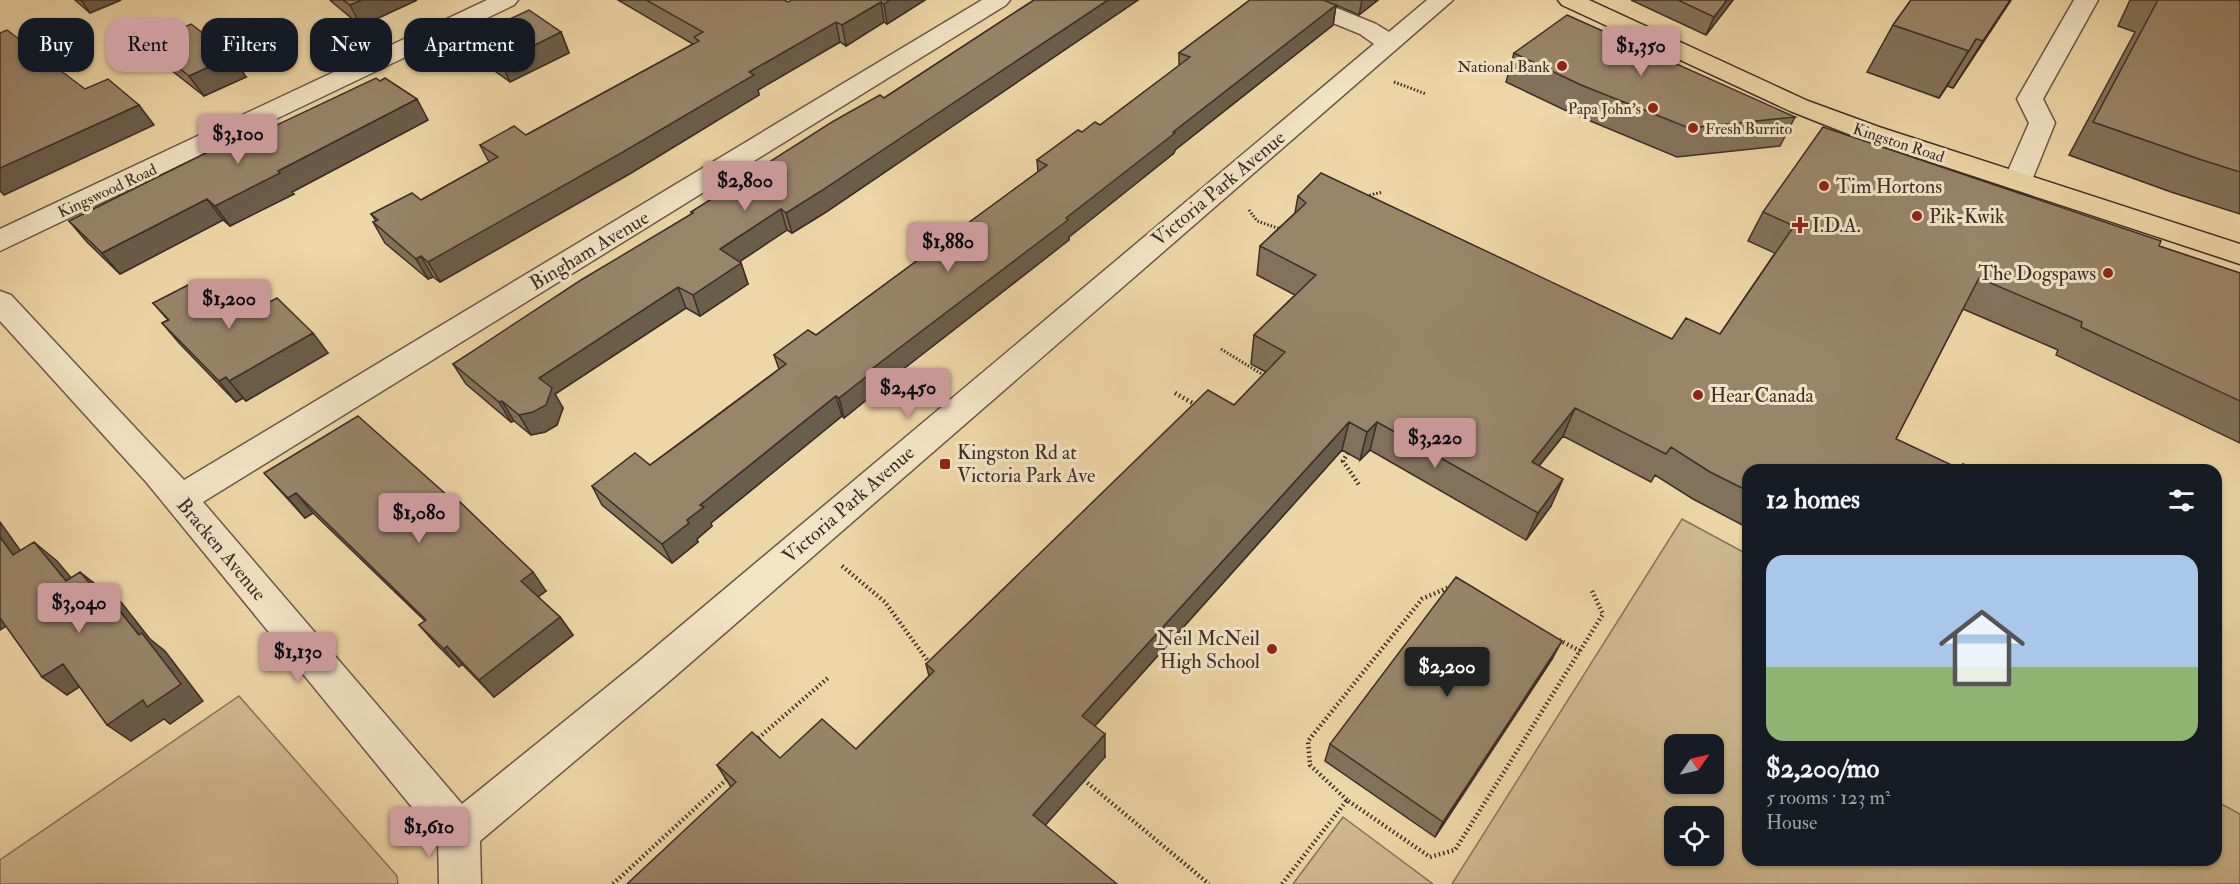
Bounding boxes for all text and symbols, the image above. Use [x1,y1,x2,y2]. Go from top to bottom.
chip: Buy [18,18,94,72]
chip: Rent [106,18,189,72]
chip: Filters [201,18,298,72]
chip: New [310,18,392,72]
chip: Apartment [404,18,535,72]
pin: $1,350 [1592,26,1690,77]
text: $1,350 [1616,33,1666,58]
place label: National Bank [1457,57,1550,77]
marker: National Bank [1555,59,1569,73]
place label: Papa John's [1568,99,1641,120]
marker: Papa John's [1646,101,1660,115]
pin: $3,100 [189,114,287,165]
place label: Fresh Burrito [1705,119,1792,139]
street label: Kingston Road [1850,119,1947,167]
text: $3,100 [212,121,264,146]
marker: Fresh Burrito [1686,121,1700,135]
street label: Victoria Park Avenue [1146,125,1290,252]
street label: Kingswood Road [55,159,160,223]
pin: $2,800 [696,161,794,212]
text: $2,800 [717,168,773,193]
place label: Tim Hortons [1836,174,1942,199]
marker: Tim Hortons [1817,179,1831,193]
place label: Pik-Kwik [1929,204,2005,229]
street label: Bingham Avenue [525,205,653,296]
marker: Pik-Kwik [1910,209,1924,223]
place label: I.D.A. [1812,213,1861,238]
marker: I.D.A. [1793,218,1807,232]
pin: $1,880 [899,222,997,273]
text: $1,880 [922,229,974,254]
place label: The Dogspaws [1978,261,2096,287]
marker: The Dogspaws [2101,266,2115,280]
pin: $1,200 [180,279,278,330]
text: $1,200 [202,286,256,311]
pin: $2,450 [859,368,957,419]
text: $2,450 [880,375,936,400]
place label: Hear Canada [1710,383,1815,408]
marker: Hear Canada [1691,388,1705,402]
pin: $3,220 [1386,418,1484,469]
text: $3,220 [1408,425,1462,450]
street label: Victoria Park Avenue [777,440,920,569]
place label: Kingston Rd at Victoria Park Ave [957,440,1095,488]
marker: Kingston Rd at Victoria Park Ave [938,457,952,471]
text: 12 homes [1766,484,1860,516]
icon: filters [2165,484,2198,517]
street label: Bracken Avenue [171,493,272,606]
pin: $1,080 [370,493,468,544]
text: $1,080 [392,500,446,525]
pin: $3,040 [30,583,128,634]
text: $3,040 [52,590,106,615]
icon: home [1928,594,2036,702]
place label: Neil McNeil High School [1156,626,1260,674]
pin: $1,130 [249,632,347,683]
text: $1,130 [274,639,322,664]
marker: Neil McNeil High School [1265,642,1279,656]
pin: $2,200 [1398,647,1496,698]
text: $2,200 [1419,654,1475,679]
north arrow [1664,734,1724,794]
map controls [1664,734,1724,866]
text: $2,200/mo [1766,753,1879,785]
text: 5 rooms · 123 m² [1766,785,1891,810]
button: locate [1664,806,1724,866]
pin: $1,610 [380,807,478,858]
text: House [1766,810,1817,835]
text: $1,610 [404,814,454,839]

